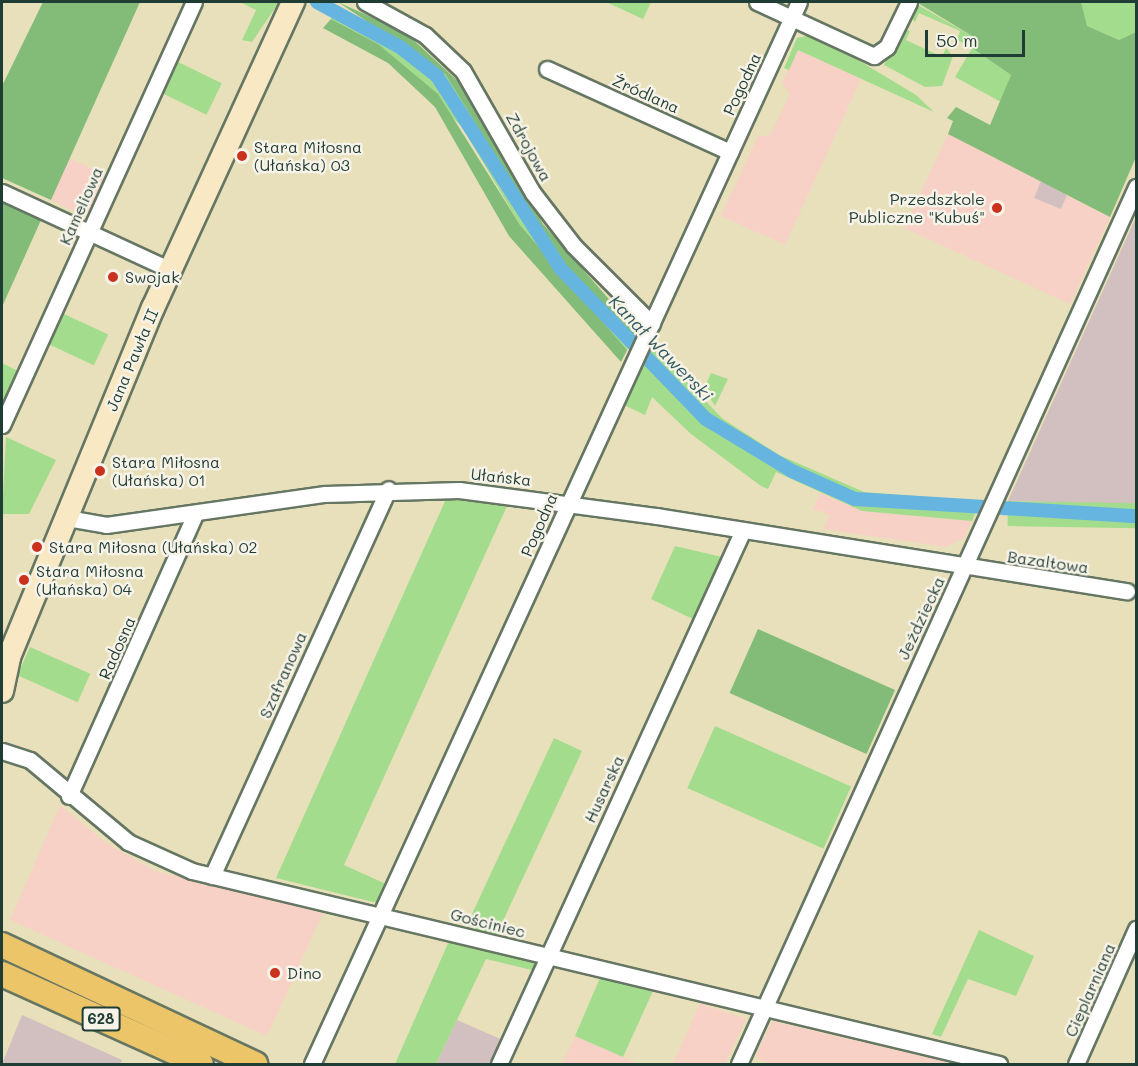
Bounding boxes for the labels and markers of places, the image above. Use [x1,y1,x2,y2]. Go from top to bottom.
place label: Stara Miłosna (Ułańska) 03 [254,137,362,175]
marker: Stara Miłosna (Ułańska) 03 [235,149,249,163]
place label: Przedszkole Publiczne "Kubuś" [849,189,985,227]
marker: Przedszkole Publiczne "Kubuś" [990,201,1004,215]
place label: Swojak [125,267,180,287]
marker: Swojak [106,270,120,284]
place label: Stara Miłosna (Ułańska) 01 [112,452,220,490]
marker: Stara Miłosna (Ułańska) 01 [93,464,107,478]
place label: Stara Miłosna (Ułańska) 02 [49,537,257,557]
marker: Stara Miłosna (Ułańska) 02 [30,540,44,554]
place label: Stara Miłosna (Ułańska) 04 [36,561,144,599]
marker: Stara Miłosna (Ułańska) 04 [17,573,31,587]
place label: Dino [287,963,321,983]
marker: Dino [268,966,282,980]

